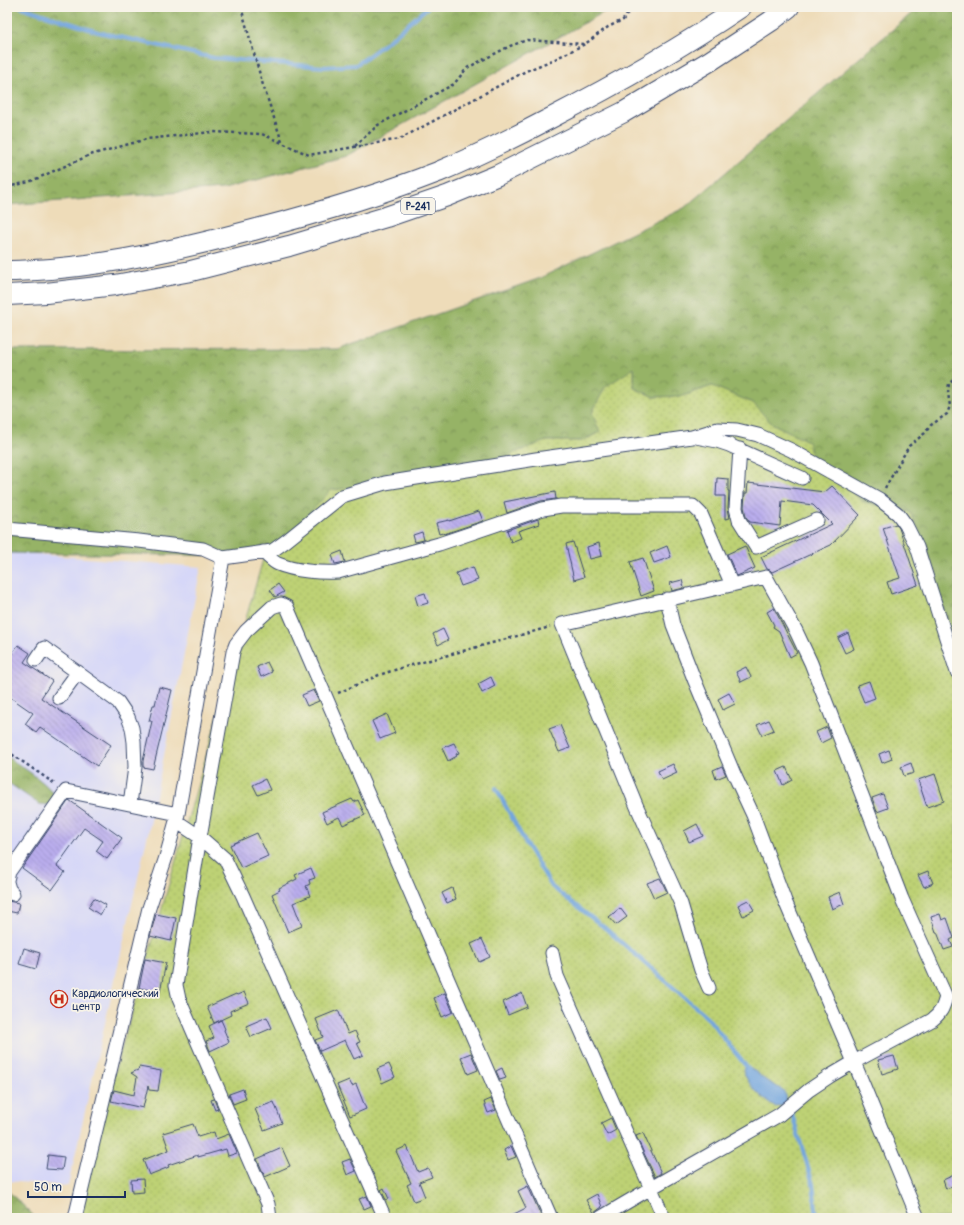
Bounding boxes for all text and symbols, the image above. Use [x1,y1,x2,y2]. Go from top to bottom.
road number: Р-241 [401,198,435,214]
place label: Кардиологический центр [72,987,159,1013]
hospital icon: Кардиологический центр [49,989,69,1009]
scale bar [28,1173,125,1199]
text: 50 m [34,1180,62,1195]

